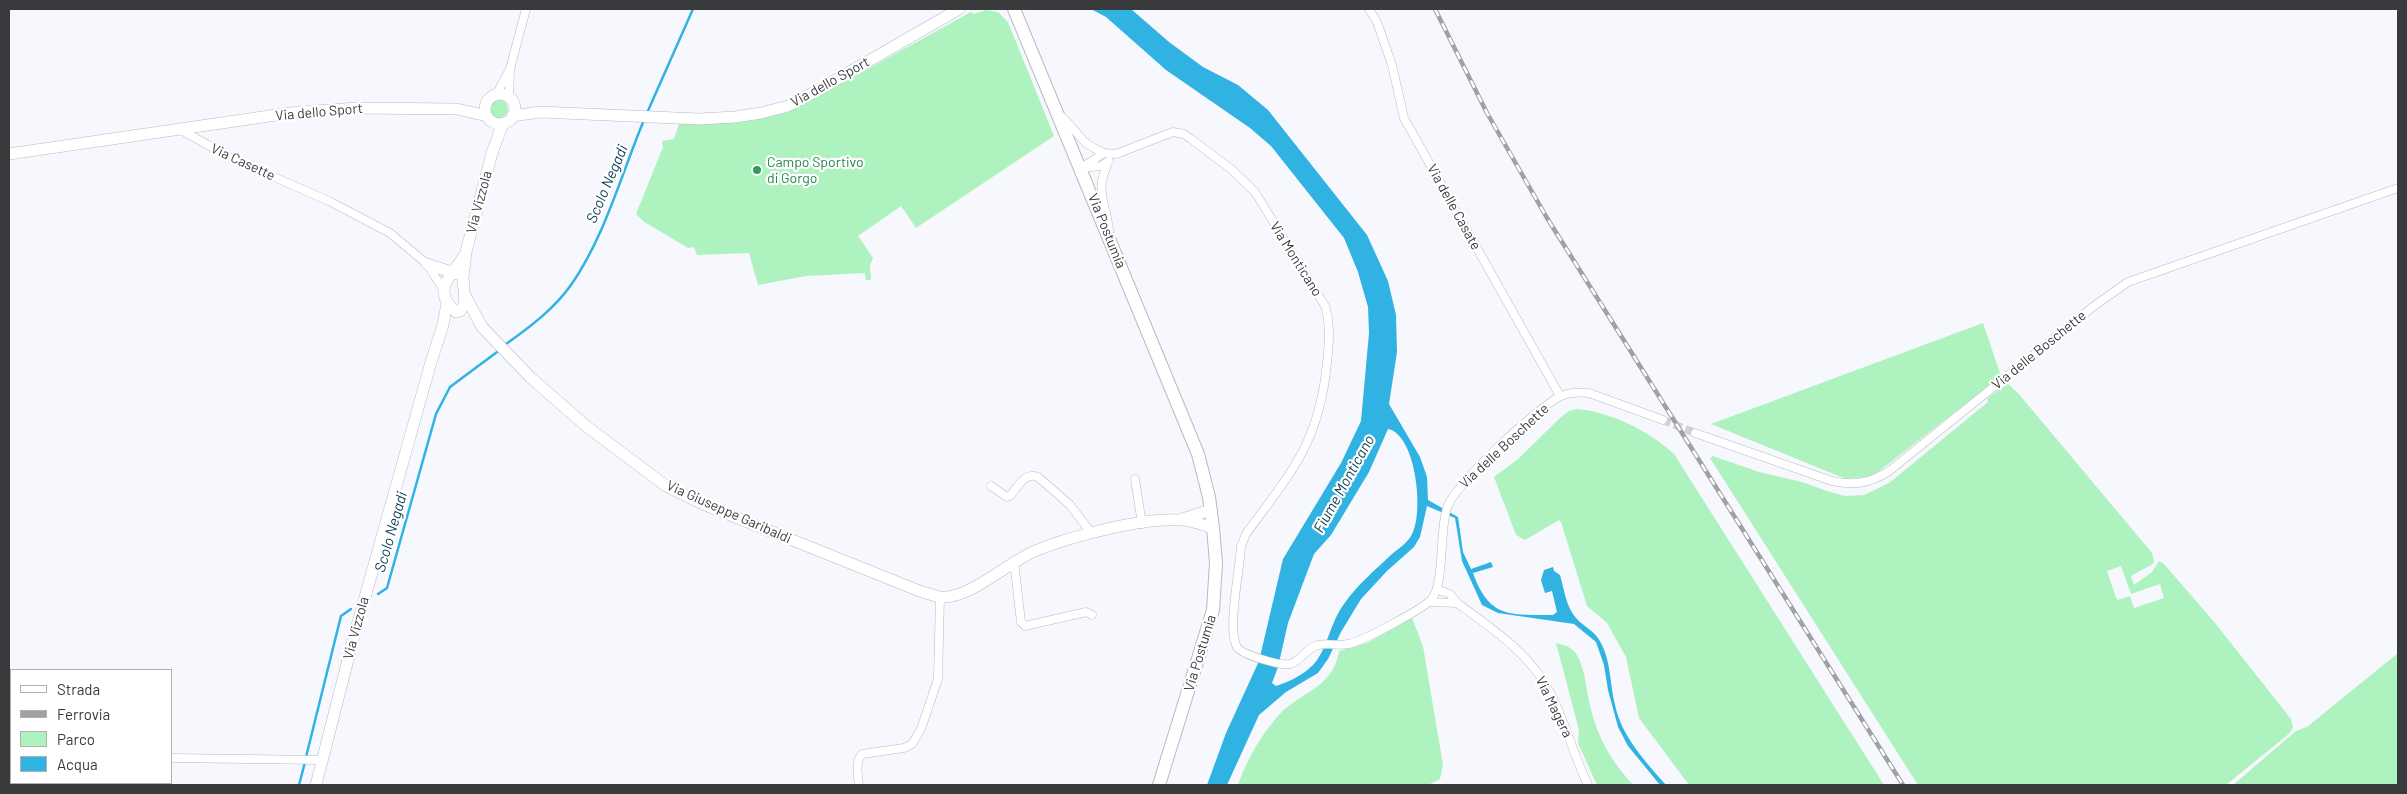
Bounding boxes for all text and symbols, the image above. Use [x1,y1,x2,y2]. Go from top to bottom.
street label: Via dello Sport [788,53,872,111]
street label: Via dello Sport [275,100,363,124]
street label: Via Casette [208,140,278,184]
water label: Scolo Negadi [582,142,632,226]
place label: Campo Sportivo di Gorgo [767,154,864,186]
street label: Via delle Casate [1424,161,1484,253]
marker: Campo Sportivo di Gorgo [751,164,763,176]
street label: Via Vizzola [463,169,495,235]
street label: Via Postumia [1084,191,1130,271]
street label: Via Monticano [1266,218,1326,300]
street label: Via delle Boschette [1989,307,2089,393]
street label: Via delle Boschette [1456,400,1552,492]
water label: Fiume Monticano [1310,432,1378,536]
street label: Via Giuseppe Garibaldi [664,477,794,547]
water label: Scolo Negadi [371,490,411,574]
street label: Via Vizzola [340,595,372,661]
street label: Via Postumia [1180,613,1220,693]
legend [10,669,172,784]
street label: Via Magera [1532,674,1576,740]
text: Strada [57,680,100,698]
text: Ferrovia [57,705,110,723]
text: Parco [57,730,95,748]
text: Acqua [57,755,98,773]

